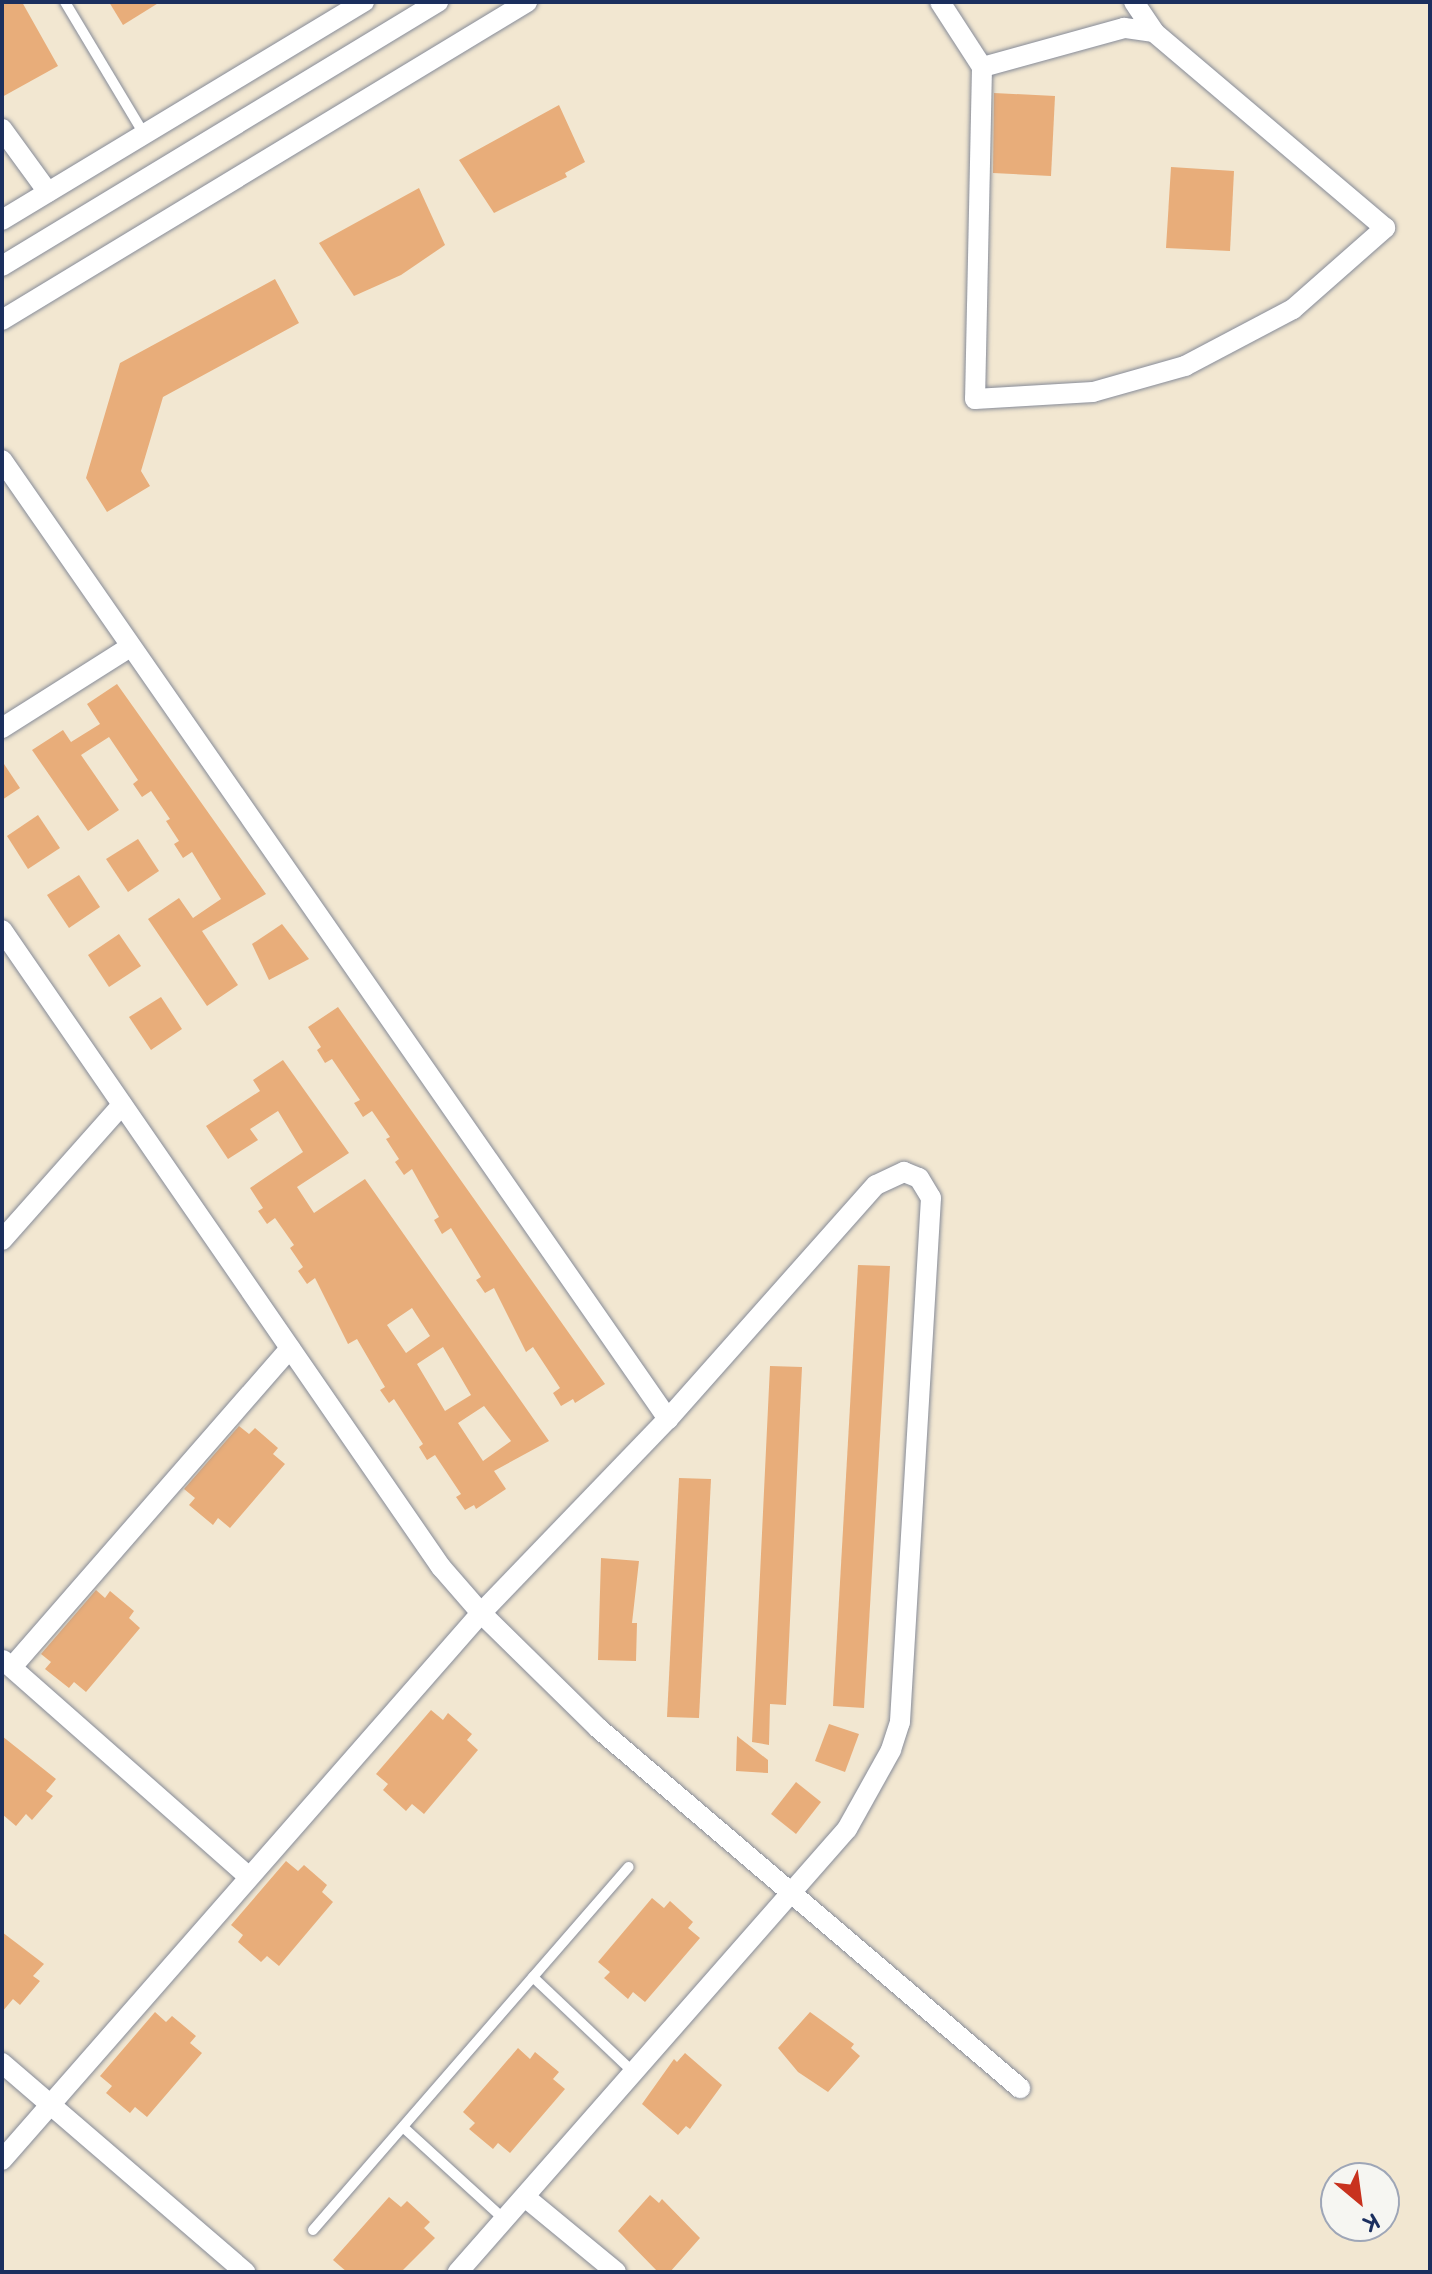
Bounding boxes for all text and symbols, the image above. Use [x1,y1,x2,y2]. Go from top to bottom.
north arrow [1320,2162,1400,2242]
text: K [1358,2206,1384,2237]

